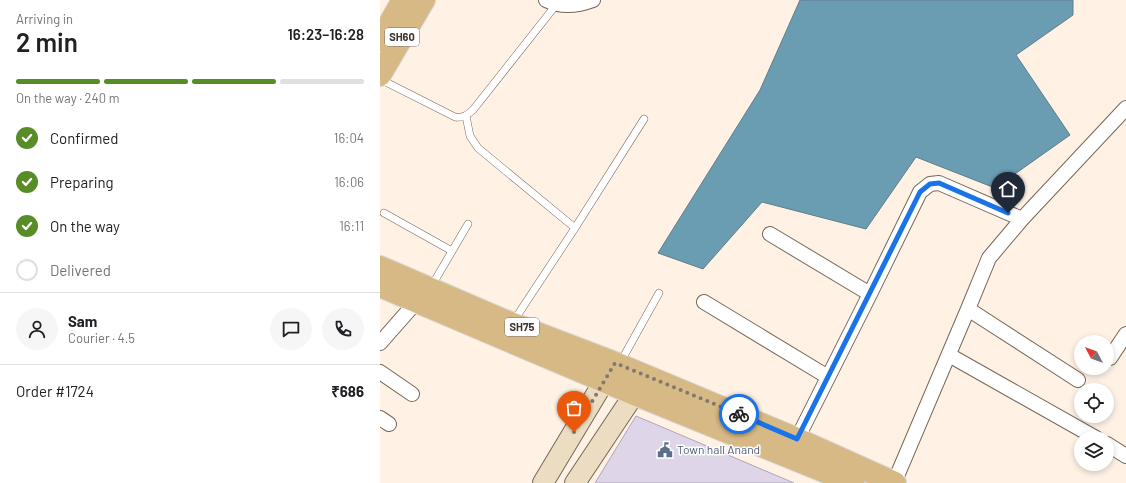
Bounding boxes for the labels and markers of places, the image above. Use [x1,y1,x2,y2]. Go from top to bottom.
pin [991,172,1025,213]
pin [557,391,591,432]
public building icon: Town hall Anand [656,441,674,459]
place label: Town hall Anand [677,442,760,456]

